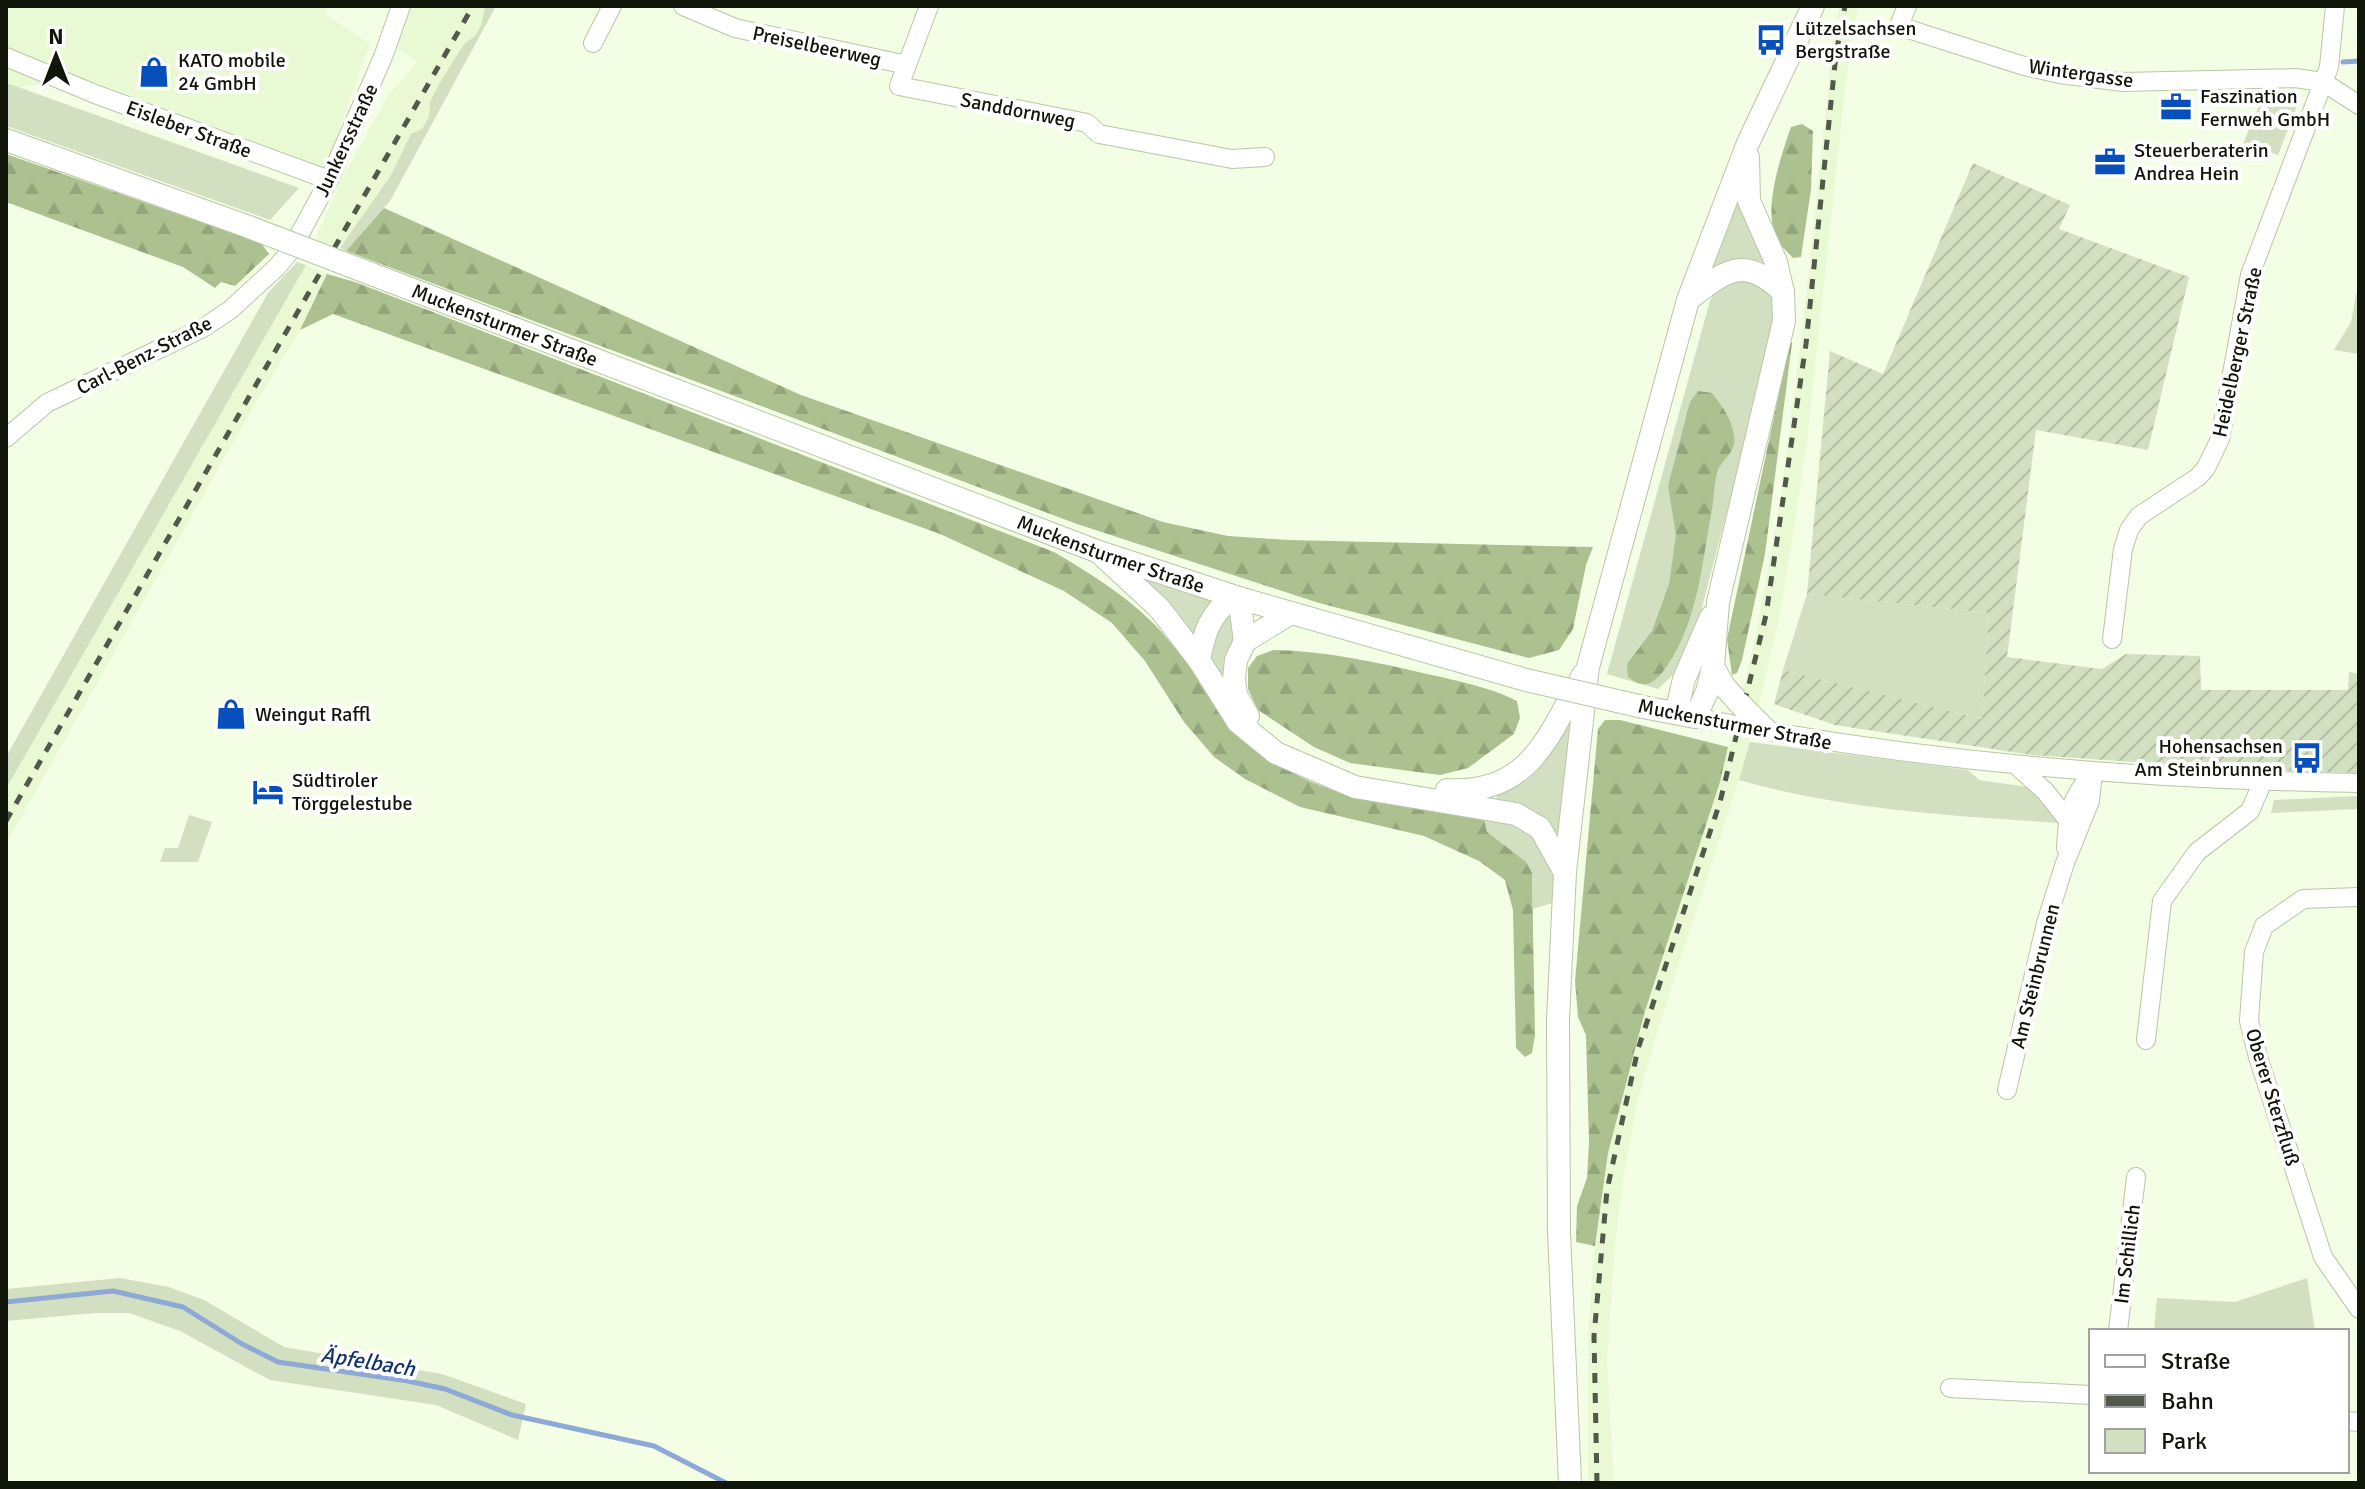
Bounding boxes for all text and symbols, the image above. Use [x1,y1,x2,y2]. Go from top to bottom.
north arrow [16,16,96,96]
place label: Lützelsachsen Bergstraße [1795,16,1917,64]
street label: Preiselbeerweg [750,21,884,72]
text: N [48,23,64,50]
bus stop icon: Lützelsachsen Bergstraße [1754,23,1788,57]
place label: KATO mobile 24 GmbH [178,48,286,96]
street label: Wintergasse [2027,54,2135,93]
shop icon: KATO mobile 24 GmbH [137,55,171,89]
street label: Junkersstraße [309,80,384,201]
place label: Faszination Fernweh GmbH [2200,84,2330,132]
street label: Sanddornweg [958,87,1077,134]
office icon: Faszination Fernweh GmbH [2159,90,2193,124]
street label: Eisleber Straße [123,95,255,164]
place label: Steuerberaterin Andrea Hein [2134,138,2269,186]
office icon: Steuerberaterin Andrea Hein [2093,145,2127,179]
street label: Heidelberger Straße [2207,265,2268,440]
street label: Muckensturmer Straße [408,279,601,372]
street label: Carl-Benz-Straße [72,311,216,400]
street label: Muckensturmer Straße [1013,510,1208,599]
street label: Muckensturmer Straße [1636,693,1834,756]
shop icon: Weingut Raffl [214,697,248,731]
place label: Weingut Raffl [255,702,371,727]
place label: Hohensachsen Am Steinbrunnen [2135,734,2283,782]
bus stop icon: Hohensachsen Am Steinbrunnen [2290,741,2324,775]
place label: Südtiroler Törggelestube [292,768,413,816]
hotel icon: Südtiroler Törggelestube [251,775,285,809]
street label: Am Steinbrunnen [2005,901,2066,1051]
street label: Oberer Sterzfluß [2240,1025,2305,1169]
street label: Im Schillich [2109,1203,2146,1305]
legend [2089,1329,2349,1473]
water label: Äpfelbach [319,1341,418,1382]
text: Straße [2161,1346,2231,1376]
text: Bahn [2161,1386,2214,1416]
text: Park [2161,1426,2207,1456]

